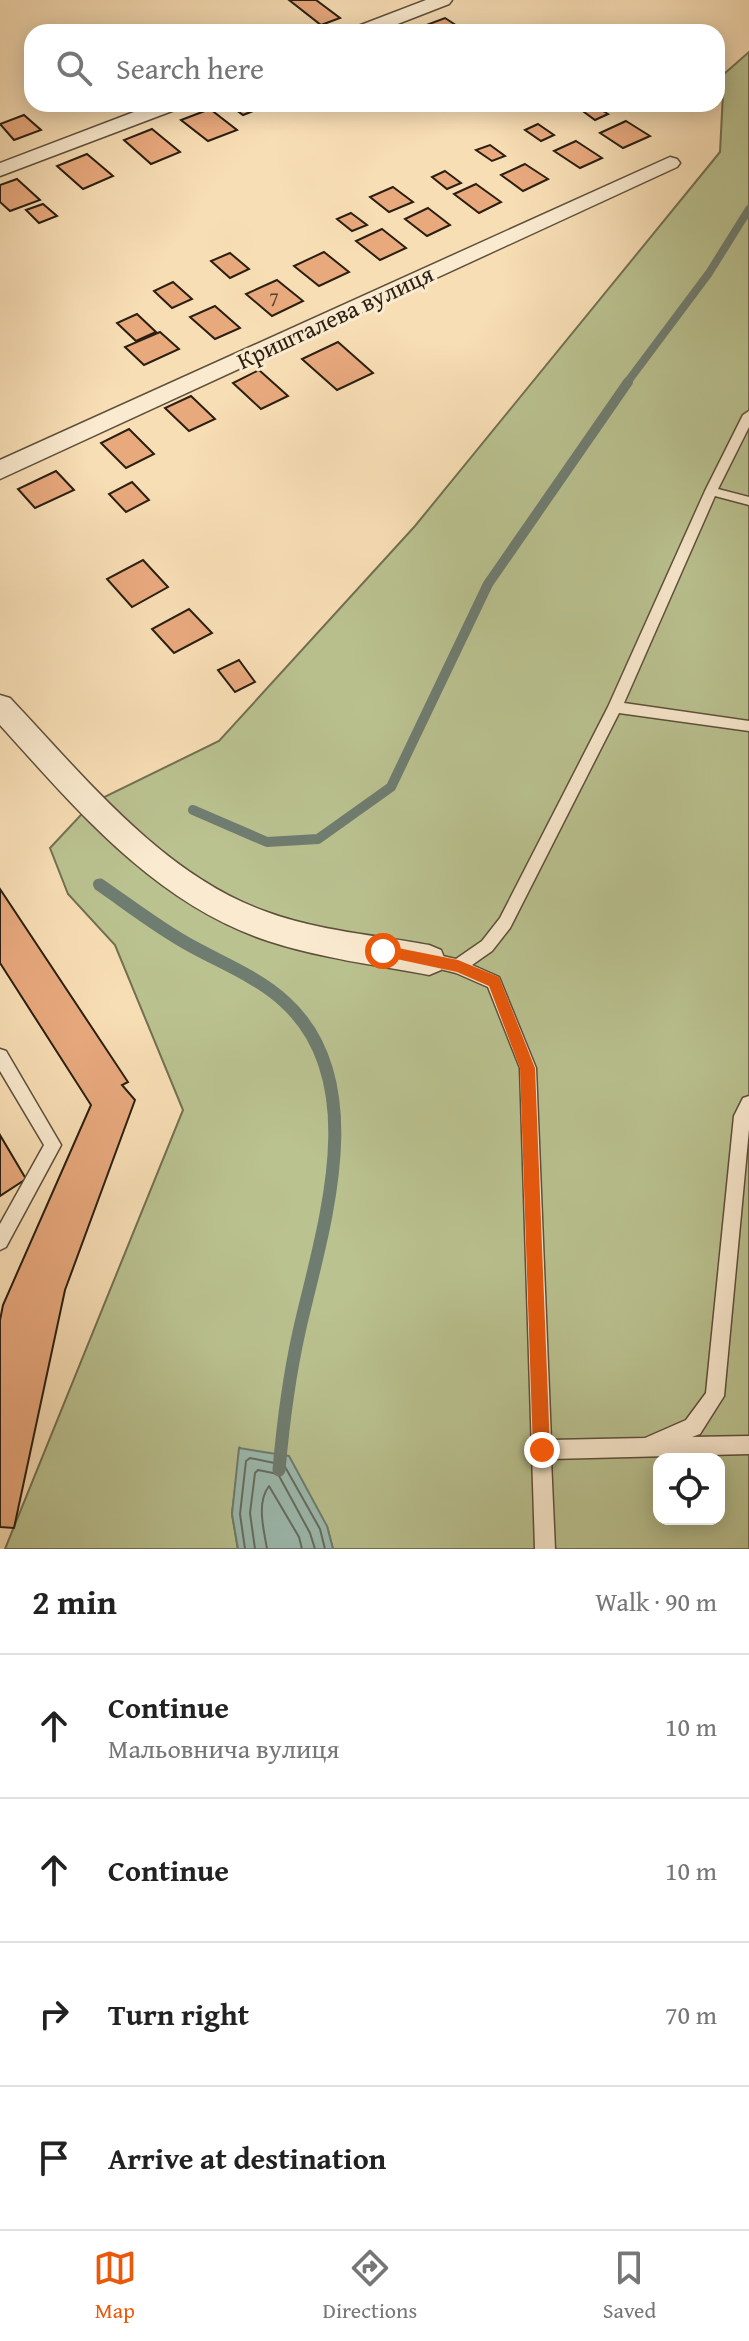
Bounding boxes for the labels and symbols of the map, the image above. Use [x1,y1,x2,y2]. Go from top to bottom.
street label: Кришталева вулиця [231,256,439,378]
house number: 7 [269,284,279,313]
route start [365,933,401,969]
route end [524,1432,560,1468]

